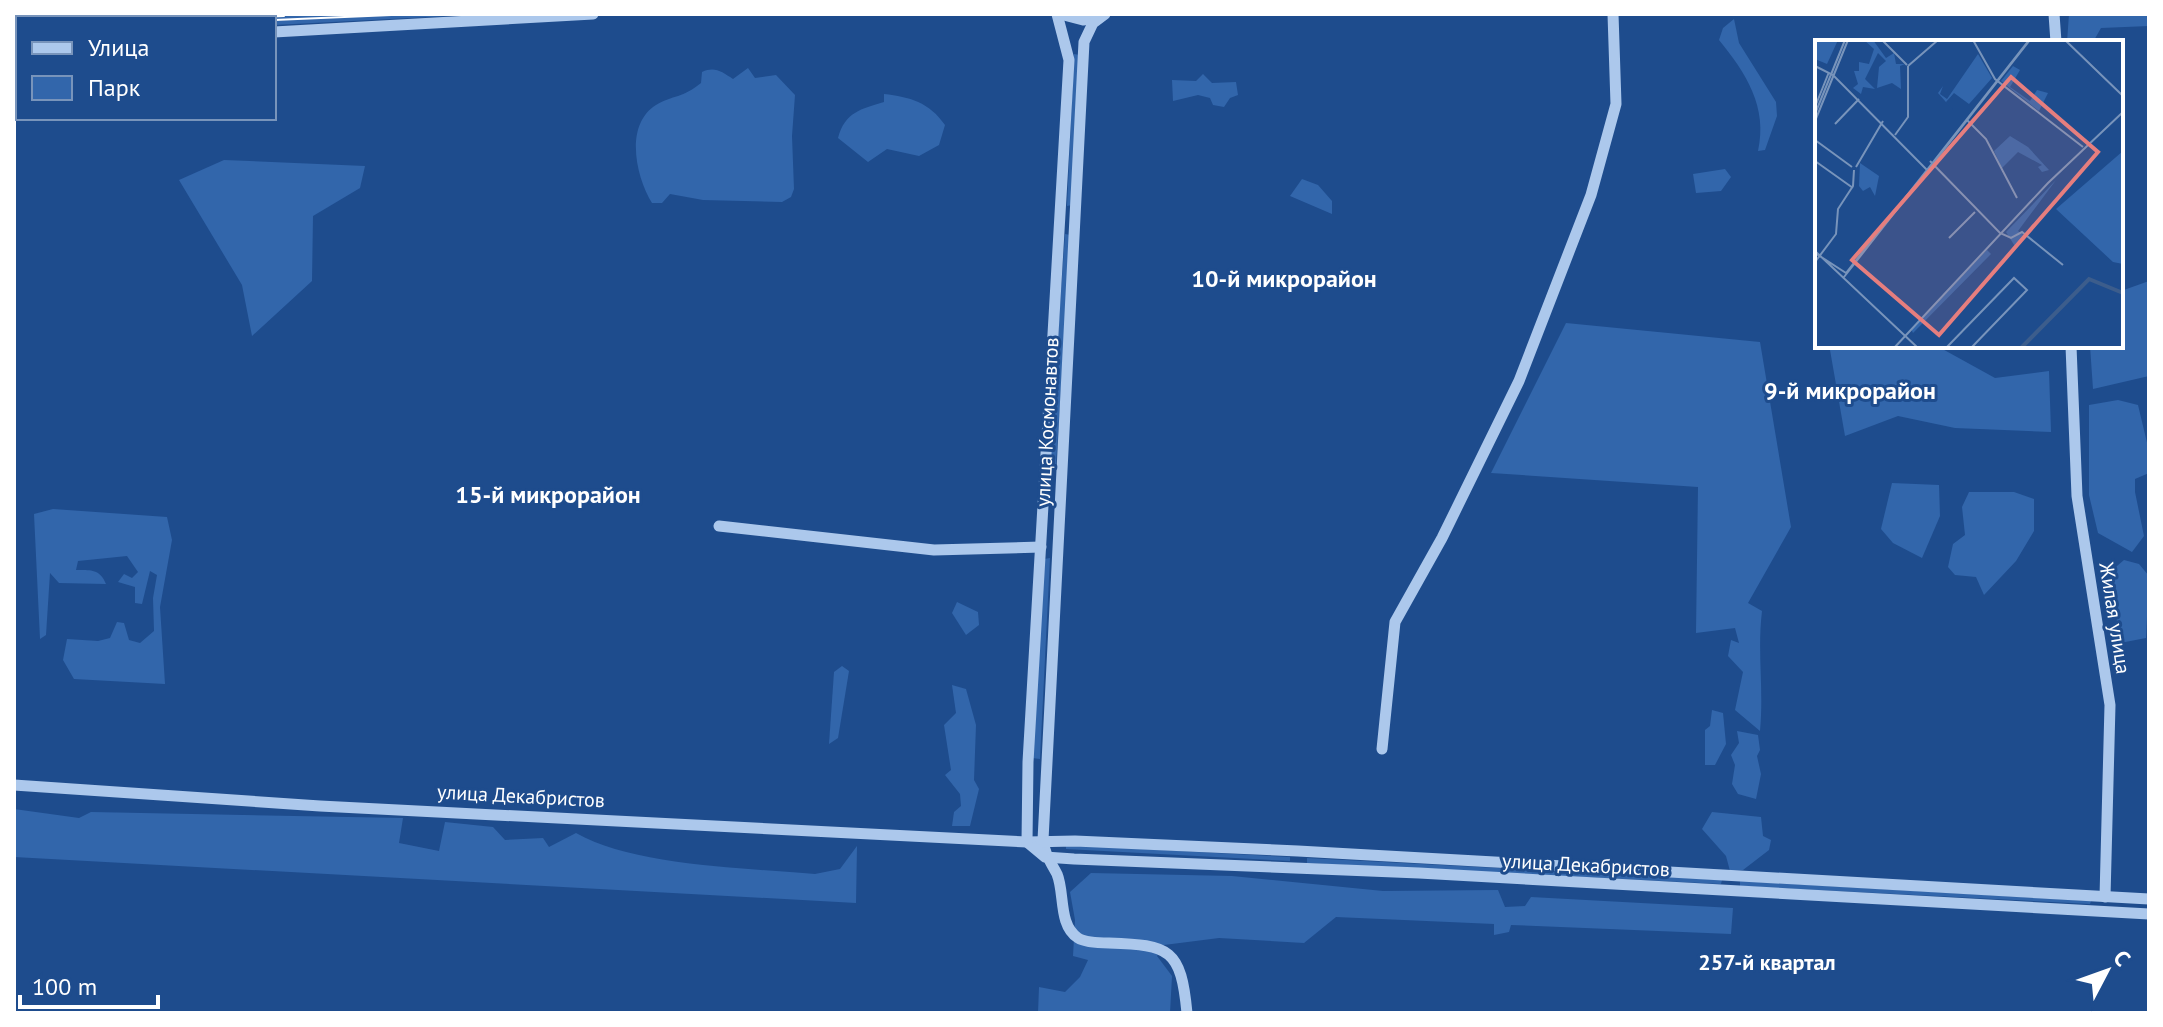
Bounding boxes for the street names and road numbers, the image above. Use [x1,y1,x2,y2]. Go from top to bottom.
street label: улица Космонавтов [1030,337,1064,507]
street label: Жилая улица [2093,559,2137,676]
street label: улица Декабристов [437,779,605,813]
street label: улица Декабристов [1502,848,1670,882]

